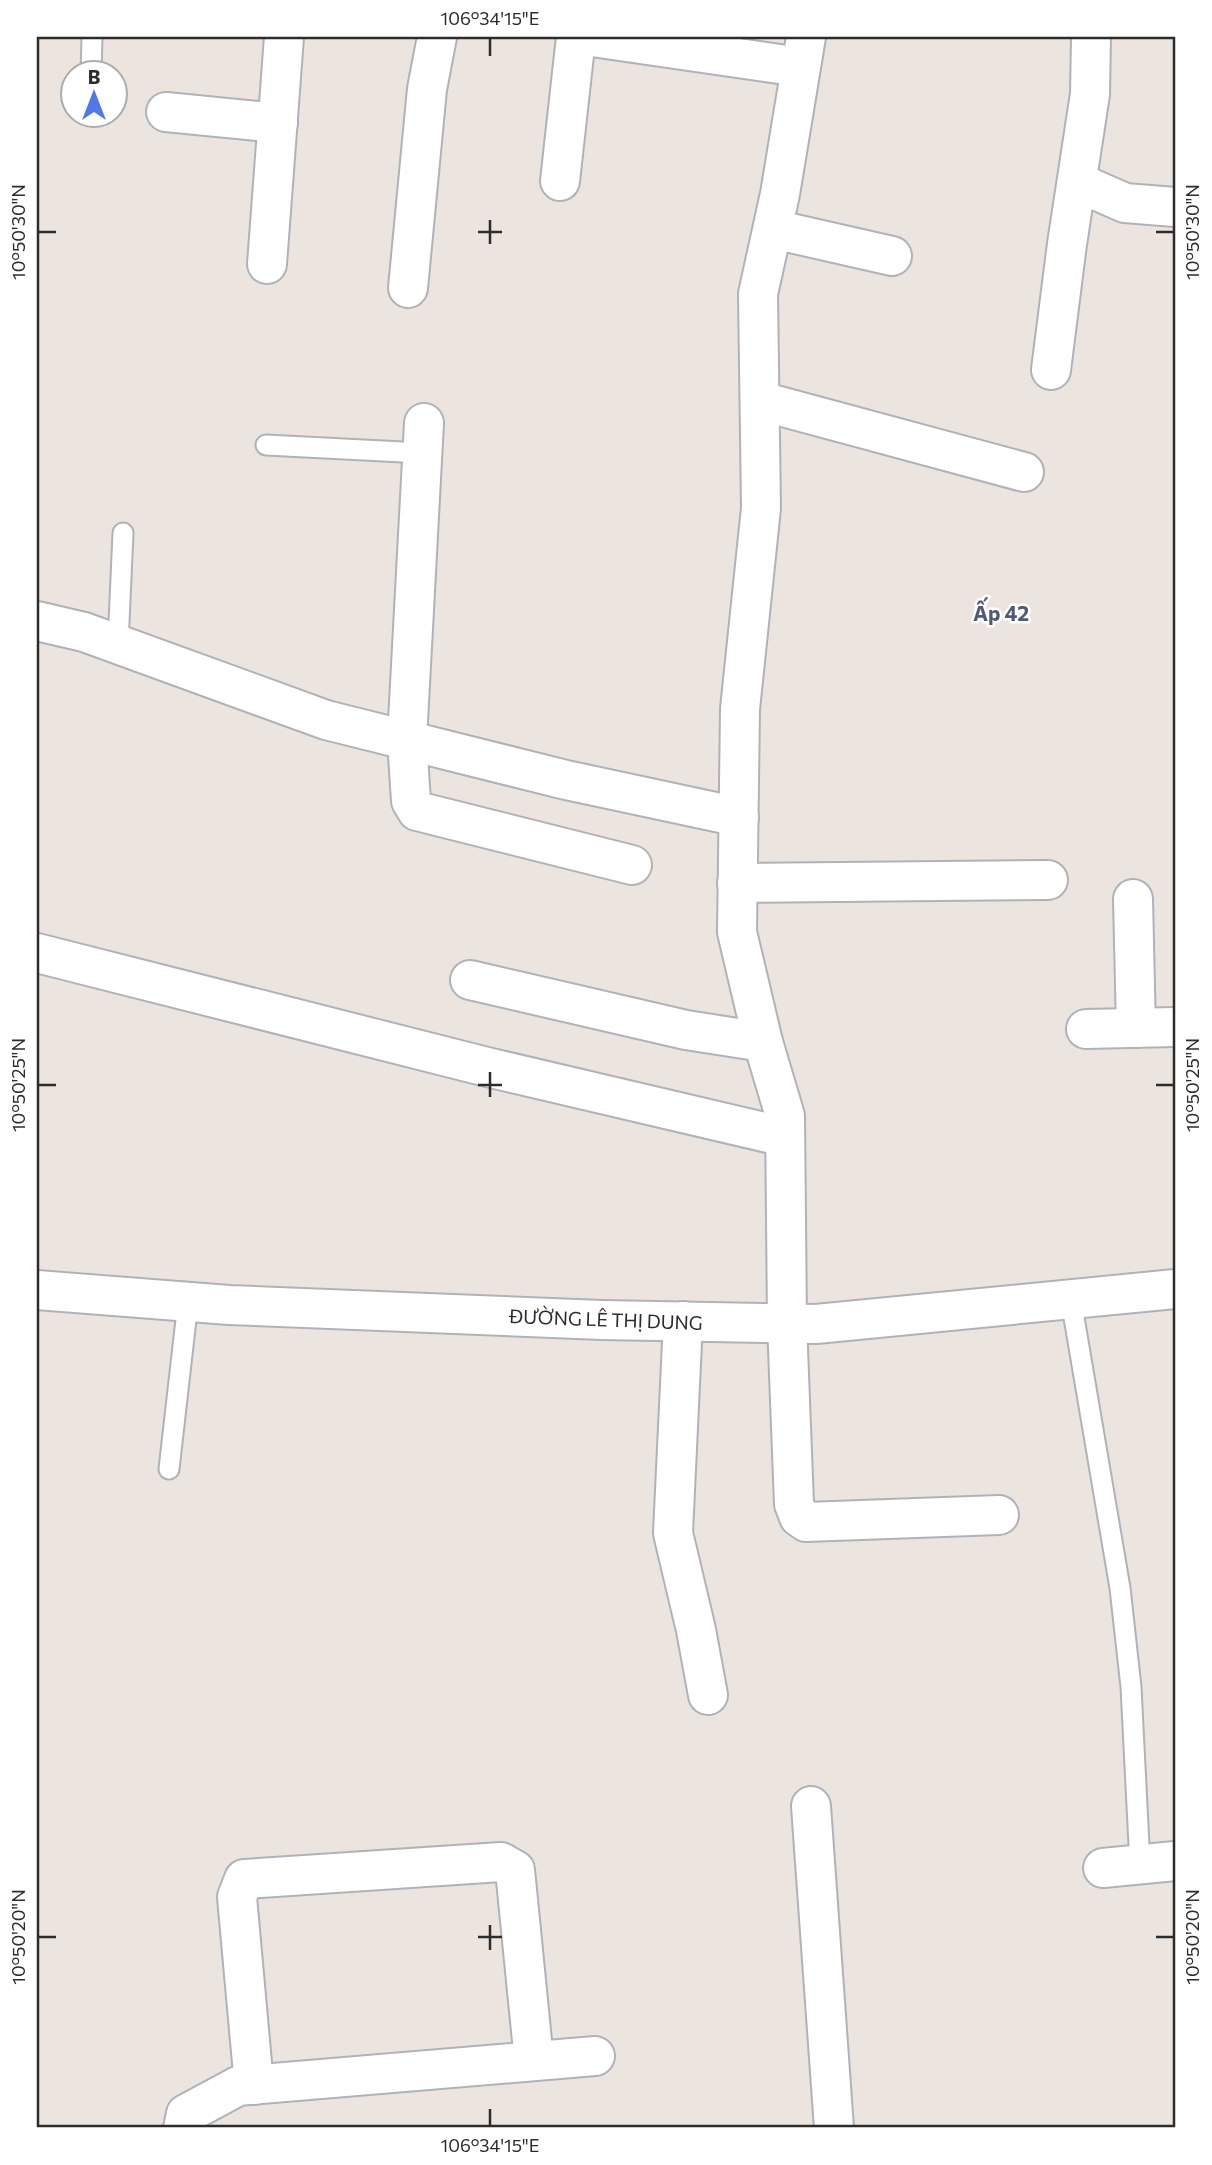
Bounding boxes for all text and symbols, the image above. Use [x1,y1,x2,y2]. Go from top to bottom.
text: 106°34'15"E [441,7,539,29]
north arrow [60,60,130,130]
text: B [88,65,100,88]
text: 10°50'30"N [7,184,29,280]
text: 10°50'30"N [1181,184,1203,280]
district label: Ấp 42 [973,597,1029,625]
text: 10°50'25"N [7,1038,29,1132]
text: 10°50'25"N [1181,1038,1203,1132]
street label: ĐƯỜNG LÊ THỊ DUNG [508,1303,703,1334]
text: 10°50'20"N [7,1889,29,1985]
text: 10°50'20"N [1181,1889,1203,1985]
text: 106°34'15"E [441,2134,539,2156]

